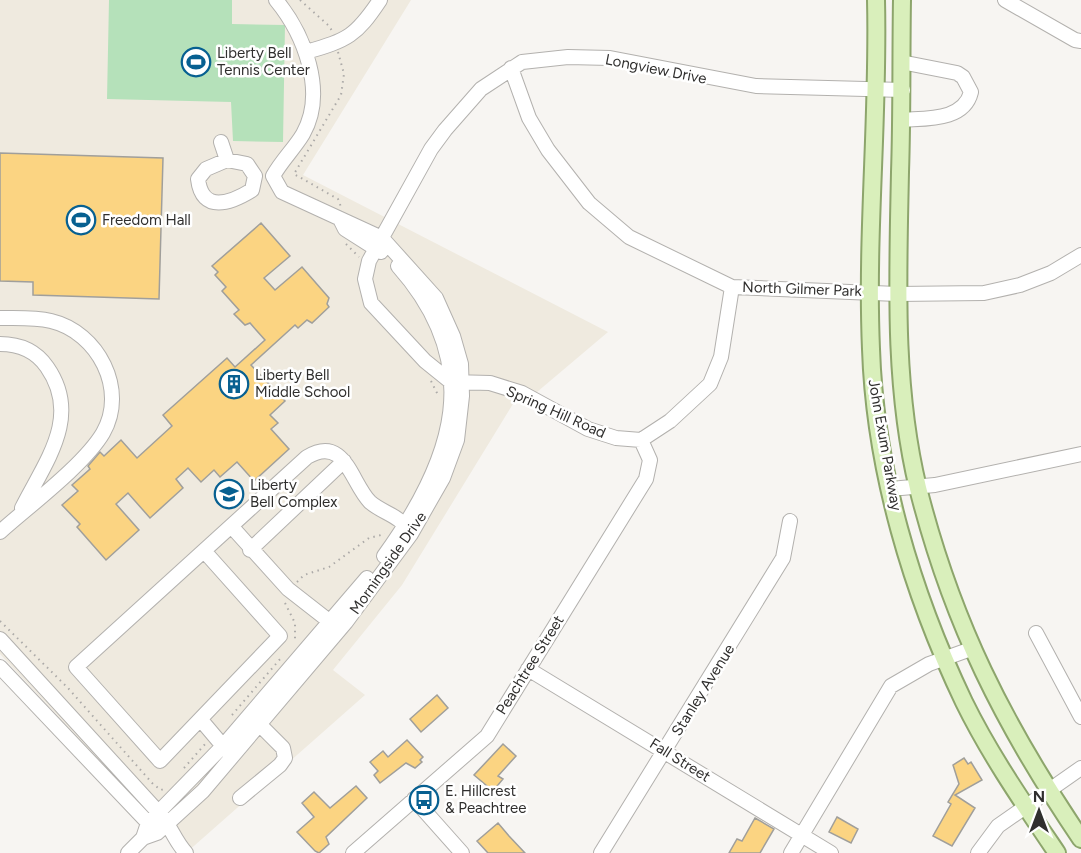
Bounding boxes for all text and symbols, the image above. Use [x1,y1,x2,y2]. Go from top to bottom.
place label: Liberty Bell Tennis Center [217,44,310,79]
sports icon: Liberty Bell Tennis Center [180,46,212,78]
street label: Longview Drive [604,50,708,88]
sports icon: Freedom Hall [65,204,97,236]
place label: Freedom Hall [102,211,191,229]
street label: North Gilmer Park [742,278,863,300]
place label: Liberty Bell Middle School [255,366,350,401]
building icon: Liberty Bell Middle School [218,368,250,400]
street label: John Exum Parkway [865,378,905,512]
street label: Spring Hill Road [503,382,609,442]
place label: Liberty Bell Complex [250,476,337,511]
school or university icon: Liberty Bell Complex [213,478,245,510]
street label: Morningside Drive [346,508,430,618]
street label: Peachtree Street [492,612,568,718]
street label: Stanley Avenue [668,641,738,739]
street label: Fall Street [646,734,714,786]
north arrow [1009,781,1069,841]
place label: E. Hillcrest & Peachtree [445,782,526,817]
bus stop icon: E. Hillcrest & Peachtree [408,784,440,816]
text: N [1033,787,1045,806]

